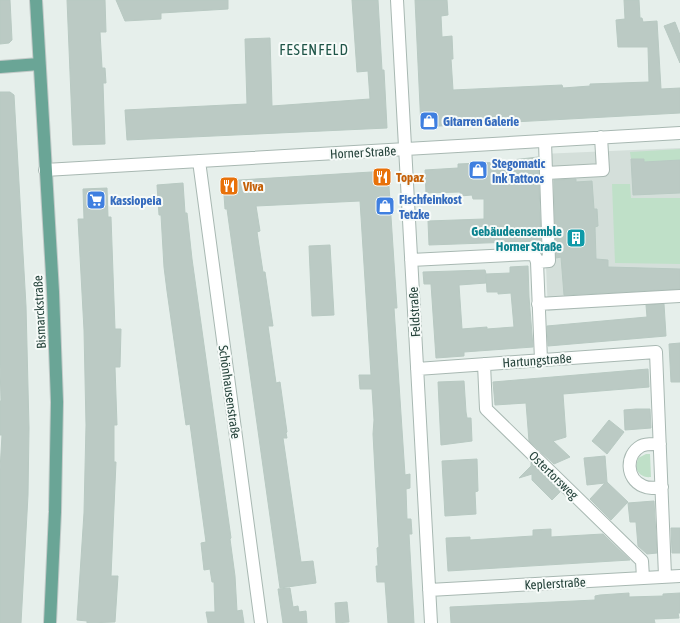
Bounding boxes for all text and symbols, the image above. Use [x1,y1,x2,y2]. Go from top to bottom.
district label: FESENFELD [279,41,349,58]
shop icon: Gitarren Galerie [418,110,440,132]
place label: Gitarren Galerie [443,114,519,129]
street label: Horner Straße [330,143,397,162]
place label: Stegomatic Ink Tattoos [492,156,546,186]
shop icon: Stegomatic Ink Tattoos [467,159,489,181]
restaurant icon: Topaz [371,166,393,188]
place label: Topaz [396,170,424,185]
restaurant icon: Viva [218,175,240,197]
place label: Viva [242,179,264,194]
supermarket icon: Kassiopeia [85,189,107,211]
place label: Fischfeinkost Tetzke [399,192,462,222]
place label: Kassiopeia [110,193,162,208]
shop icon: Fischfeinkost Tetzke [374,195,396,217]
place label: Gebäudeensemble Horner Straße [471,224,562,254]
building icon: Gebäudeensemble Horner Straße [565,227,587,249]
street label: Bismarckstraße [30,275,49,349]
street label: Feldstraße [406,286,423,337]
street label: Schönhausenstraße [216,344,244,440]
street label: Hartungstraße [502,351,572,370]
street label: Ostertorsweg [526,448,582,503]
street label: Keplerstraße [524,574,586,593]

